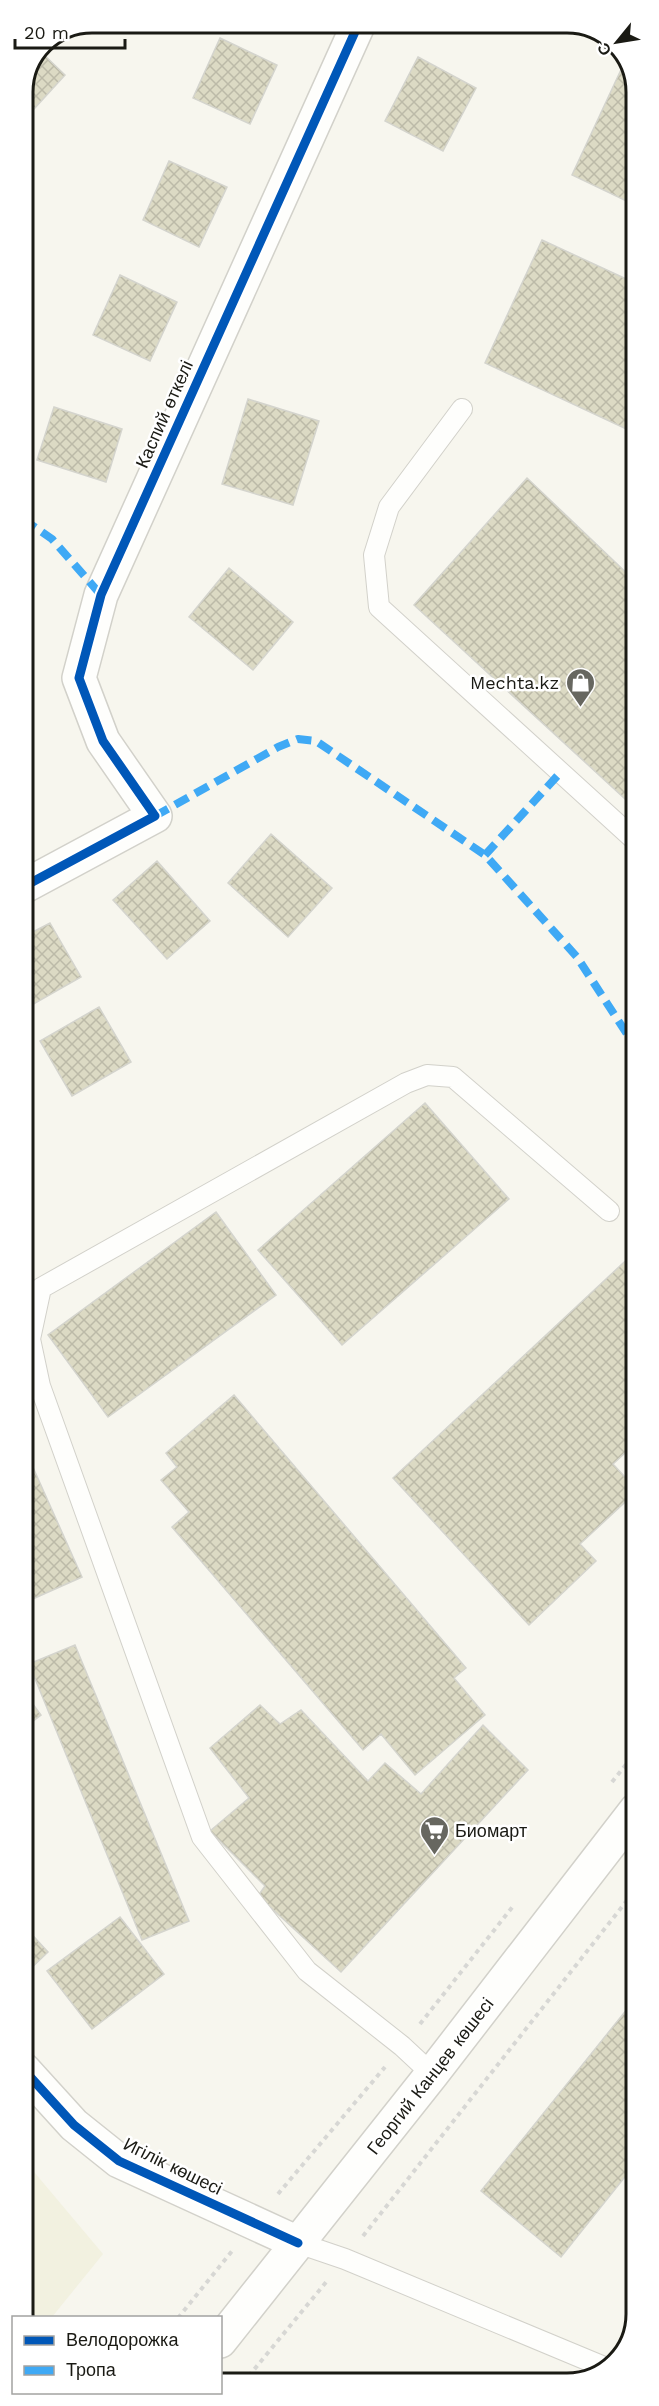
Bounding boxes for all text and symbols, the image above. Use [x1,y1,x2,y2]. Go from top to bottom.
scale bar [15,12,124,50]
north arrow [587,12,647,72]
text: 20 m [24,22,69,43]
text: С [593,39,616,59]
street label: Каспий өткелі [131,357,197,471]
shop icon: Mechta.kz [564,666,596,708]
place label: Mechta.kz [470,672,559,693]
supermarket icon: Биомарт [418,1814,450,1856]
place label: Биомарт [455,1820,527,1841]
street label: Георгий Канцев көшесі [362,1993,498,2159]
street label: Игілік көшесі [120,2133,226,2199]
legend [12,2316,222,2394]
text: Велодорожка [66,2329,179,2350]
text: Тропа [66,2359,117,2380]

